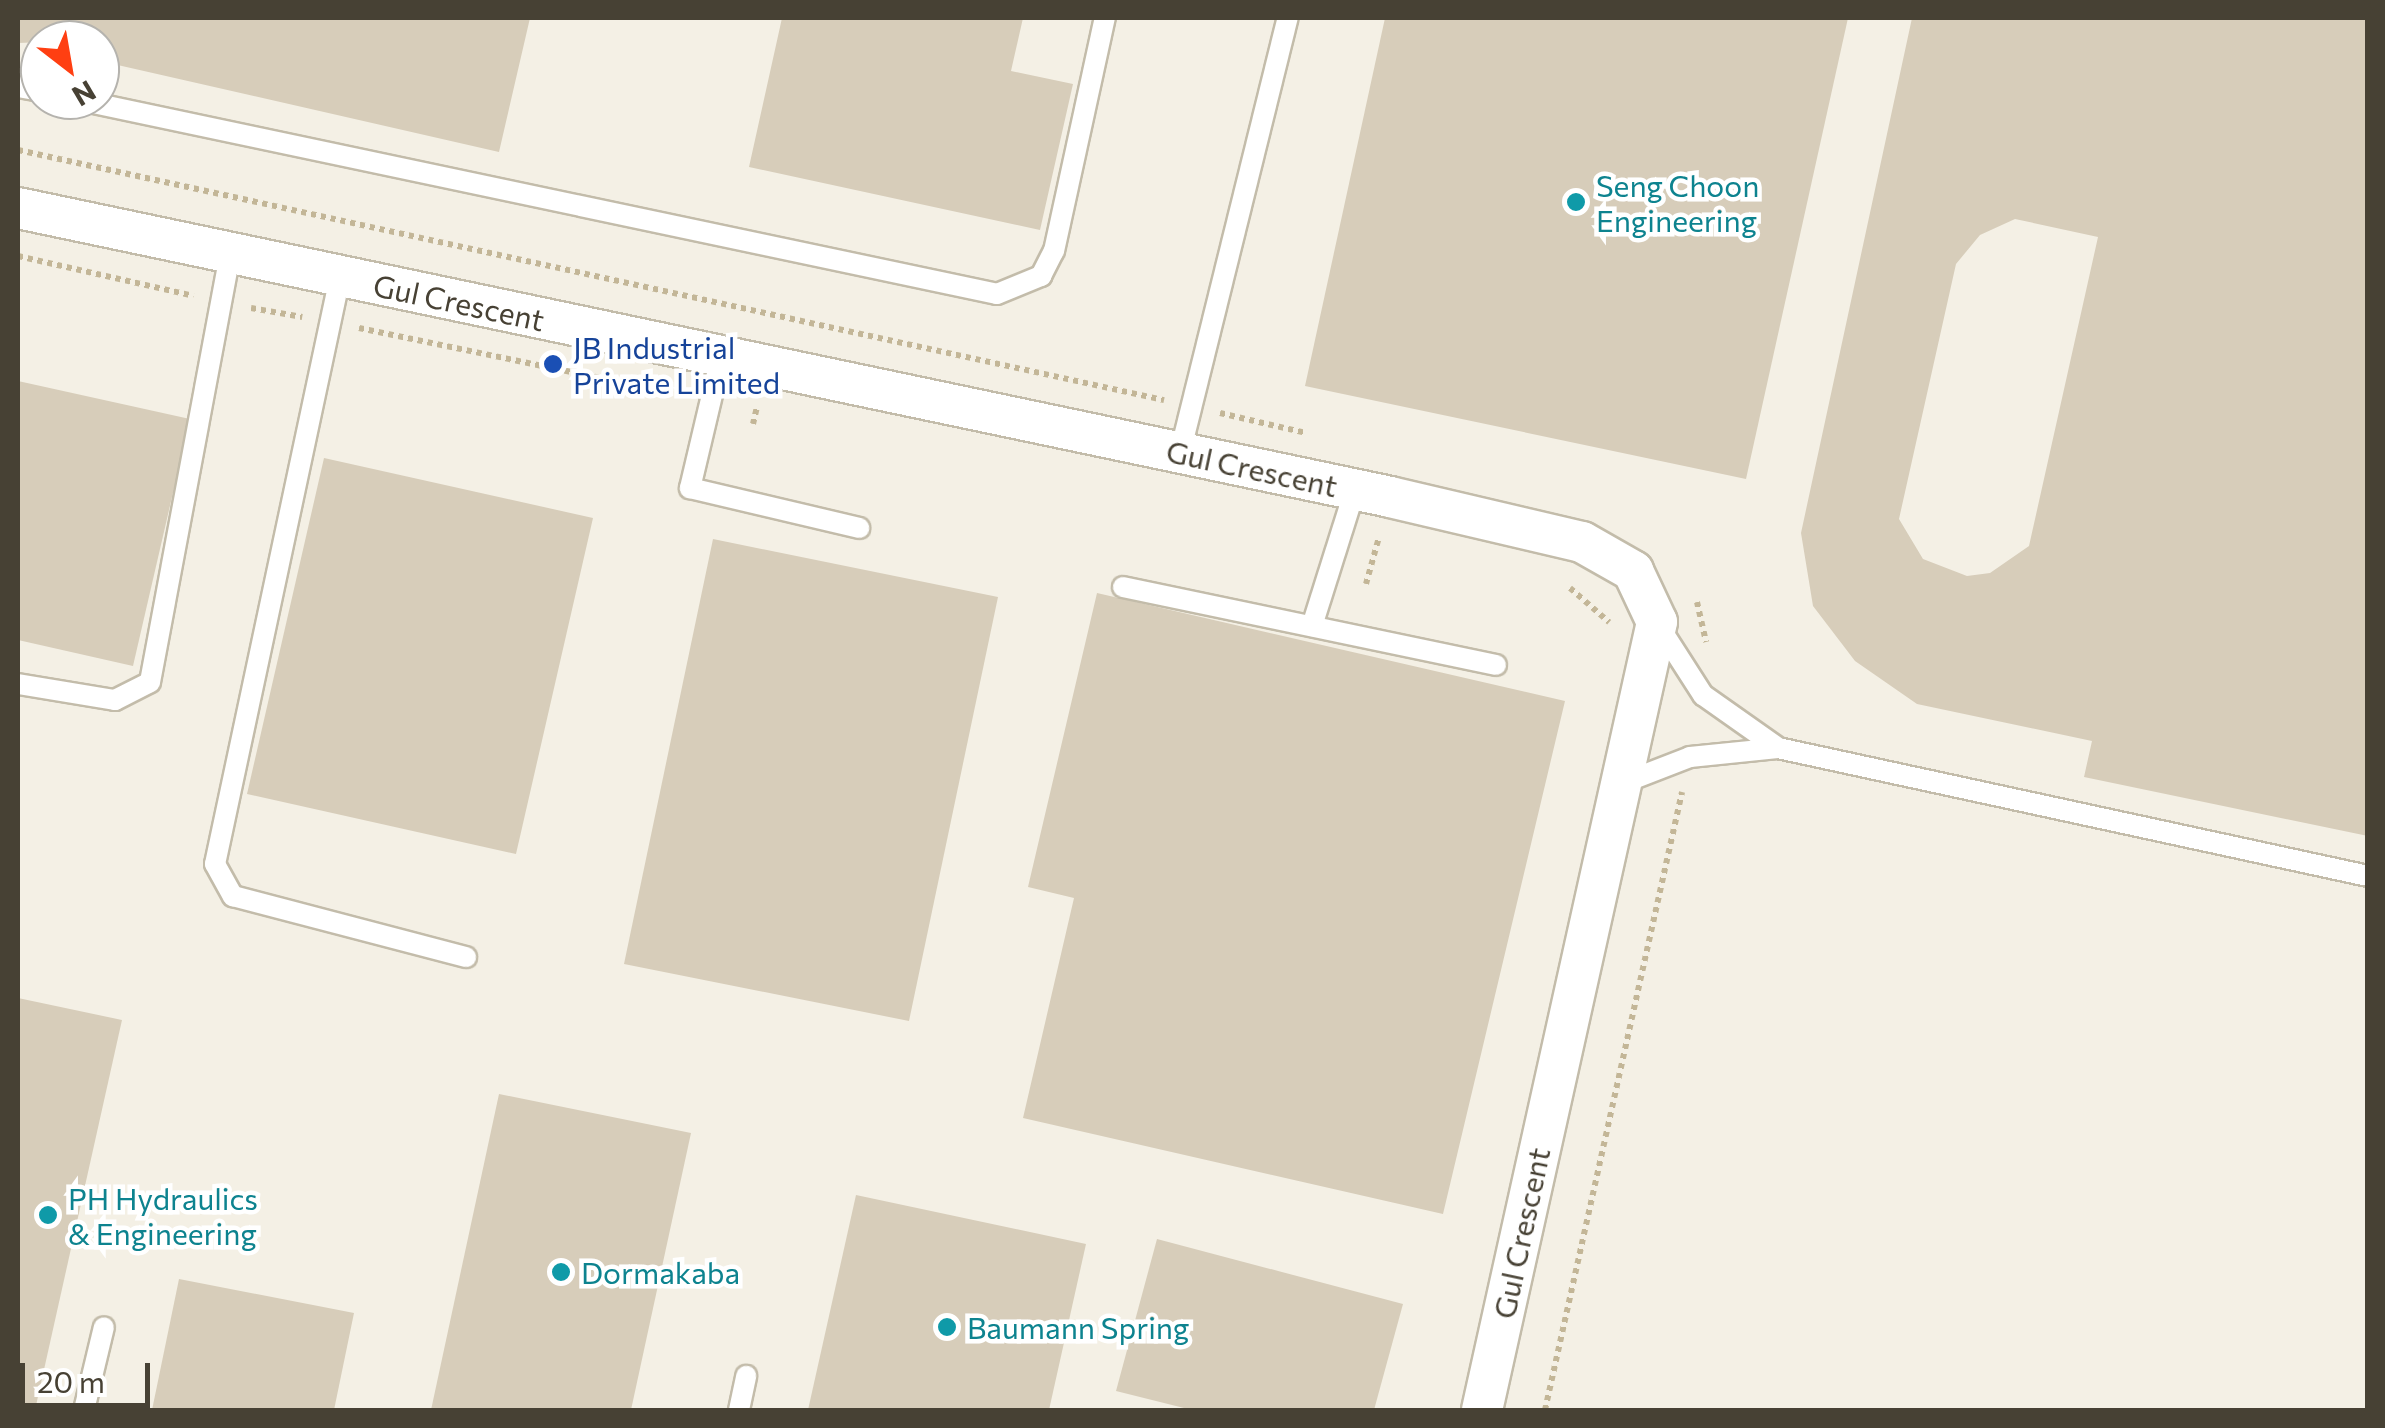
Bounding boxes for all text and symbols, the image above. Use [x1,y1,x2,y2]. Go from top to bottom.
north arrow [20,20,120,120]
text: N [67,74,102,114]
place label: Seng Choon Engineering [1596,167,1759,238]
marker: Seng Choon Engineering [1565,191,1587,213]
street label: Gul Crescent [370,266,548,338]
place label: JB Industrial Private Limited [573,329,780,400]
marker: JB Industrial Private Limited [542,353,564,375]
street label: Gul Crescent [1163,432,1341,504]
street label: Gul Crescent [1485,1144,1557,1322]
place label: PH Hydraulics & Engineering [68,1180,258,1250]
marker: PH Hydraulics & Engineering [37,1204,59,1226]
place label: Dormakaba [581,1254,740,1290]
marker: Dormakaba [550,1261,572,1283]
place label: Baumann Spring [967,1309,1189,1345]
marker: Baumann Spring [936,1316,958,1338]
scale bar [25,1343,155,1405]
text: 20 m [37,1362,105,1399]

